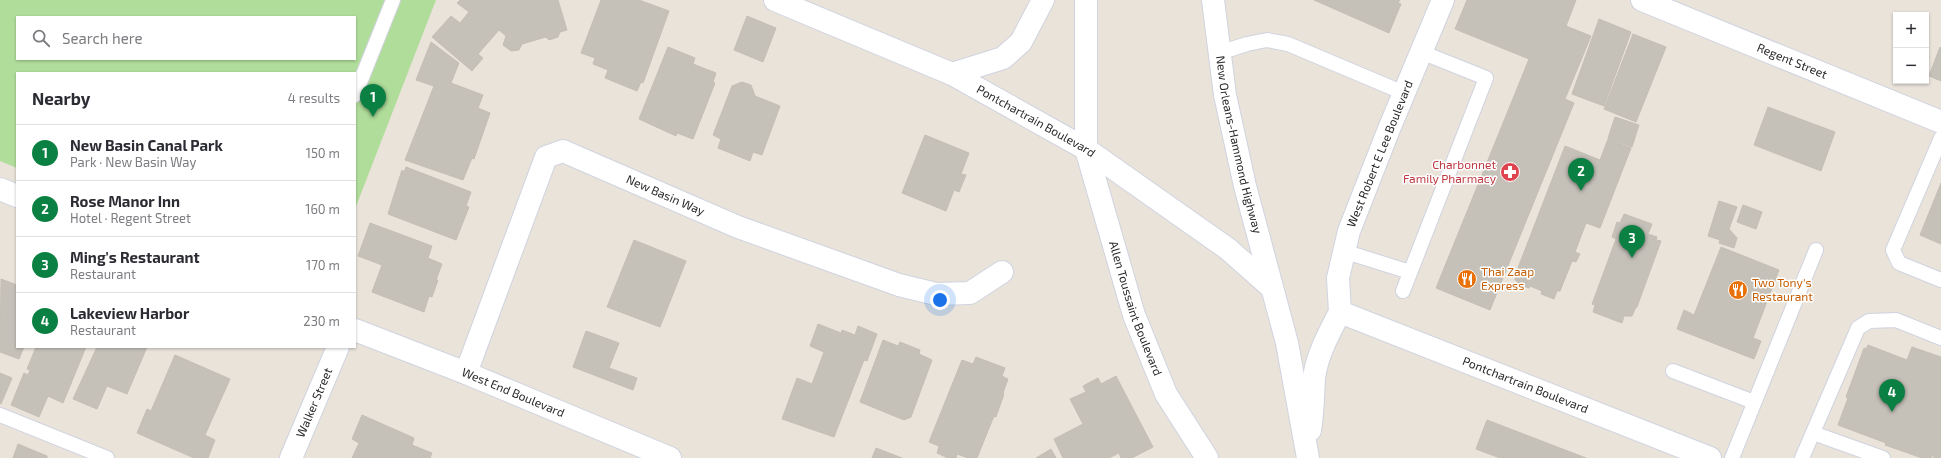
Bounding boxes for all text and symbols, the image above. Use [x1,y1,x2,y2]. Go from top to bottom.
map controls [1893,12,1929,84]
button: + [1893,12,1929,48]
search box [16,16,356,60]
icon: search [30,27,52,49]
text: Search here [62,29,143,47]
street label: Regent Street [1755,40,1830,81]
button: − [1893,48,1929,84]
street label: New Orleans-Hammond Highway [1214,55,1266,235]
street label: West Robert E Lee Boulevard [1343,78,1415,229]
street label: Pontchartrain Boulevard [975,81,1098,159]
pin: 1 [360,84,386,117]
text: Nearby [32,88,90,108]
text: 4 results [288,90,340,106]
text: New Basin Canal Park [70,136,223,154]
text: 1 [42,145,48,161]
text: 150 m [306,145,340,161]
text: Park · New Basin Way [70,154,196,170]
place label: Charbonnet Family Pharmacy [1403,157,1497,185]
pin: 2 [1568,158,1594,191]
pharmacy icon: Charbonnet Family Pharmacy [1499,161,1521,183]
street label: New Basin Way [624,171,708,218]
text: Rose Manor Inn [70,192,180,210]
text: 2 [41,201,49,217]
text: 160 m [305,201,340,217]
text: Hotel · Regent Street [70,210,191,226]
pin: 3 [1619,225,1645,258]
street label: Allen Toussaint Boulevard [1107,239,1166,377]
text: Ming's Restaurant [70,248,200,266]
text: 3 [41,257,49,273]
text: 170 m [306,257,340,273]
place label: Thai Zaap Express [1481,264,1534,292]
text: Restaurant [70,266,136,282]
restaurant icon: Thai Zaap Express [1456,268,1478,290]
place label: Two Tony's Restaurant [1752,275,1813,303]
restaurant icon: Two Tony's Restaurant [1727,279,1749,301]
your location [930,290,950,310]
text: Lakeview Harbor [70,304,189,322]
text: 4 [41,313,49,329]
text: 230 m [303,313,340,329]
text: Restaurant [70,322,136,338]
street label: Pontchartrain Boulevard [1461,353,1591,415]
street label: West End Boulevard [460,364,567,419]
street label: Walker Street [293,365,335,439]
pin: 4 [1879,379,1905,412]

